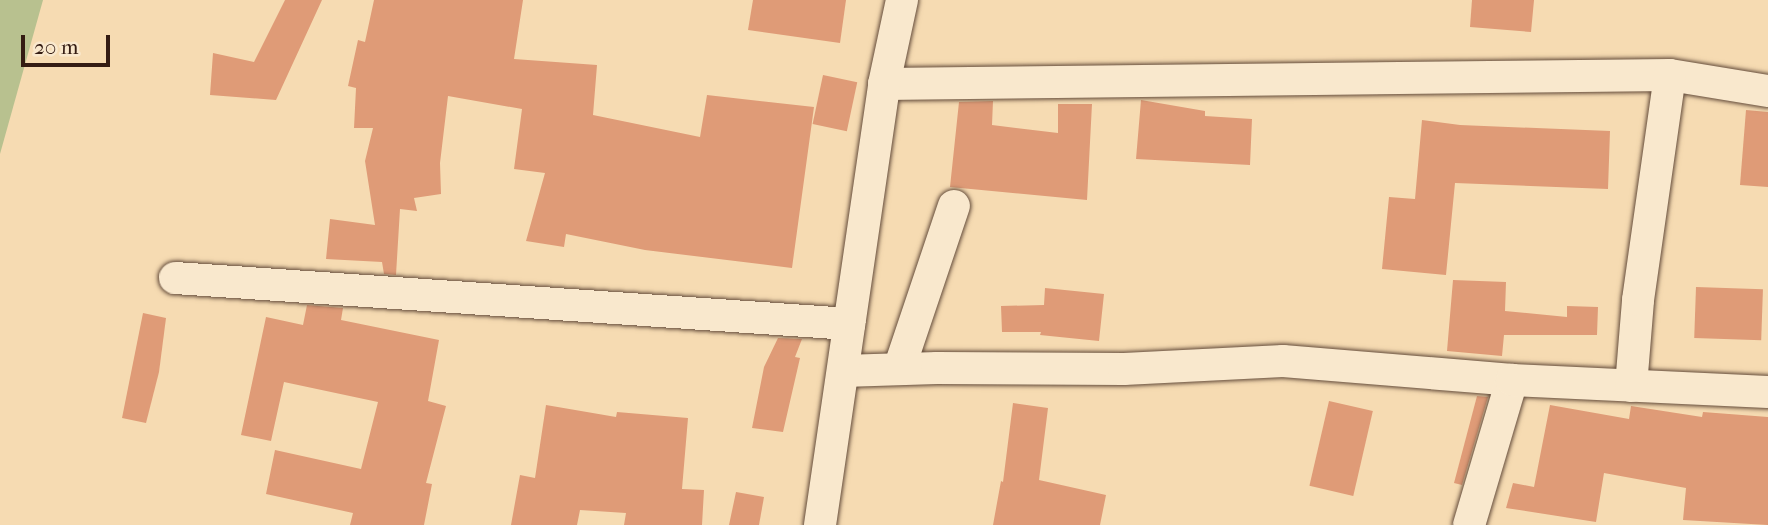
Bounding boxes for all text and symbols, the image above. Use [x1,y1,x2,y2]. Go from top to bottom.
scale bar [24,21,114,65]
text: 20 m [34,35,78,59]

